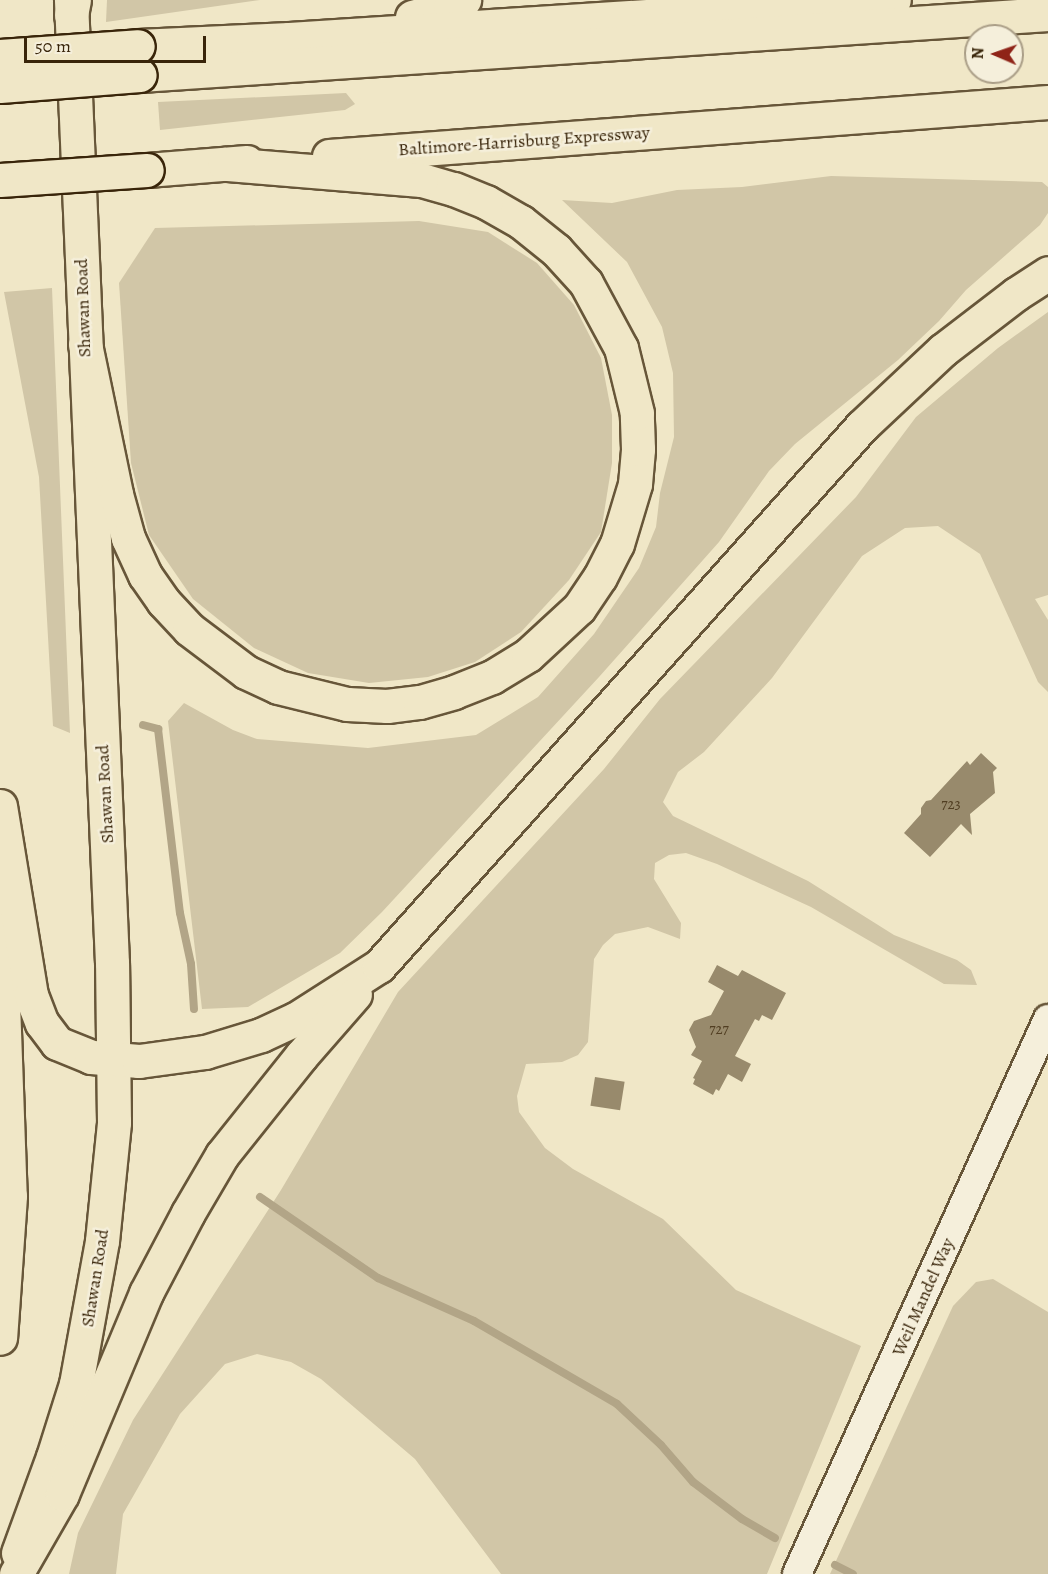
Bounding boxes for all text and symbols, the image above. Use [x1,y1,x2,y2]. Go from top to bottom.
scale bar [27,24,208,62]
north arrow [964,24,1024,84]
text: 50 m [35,34,71,58]
text: N [967,47,989,60]
street label: Baltimore-Harrisburg Expressway [398,121,650,161]
street label: Shawan Road [70,258,96,358]
street label: Shawan Road [92,744,118,844]
house number: 723 [941,796,961,814]
house number: 727 [709,1021,729,1039]
street label: Shawan Road [77,1228,113,1328]
street label: Weil Mandel Way [887,1235,959,1359]

